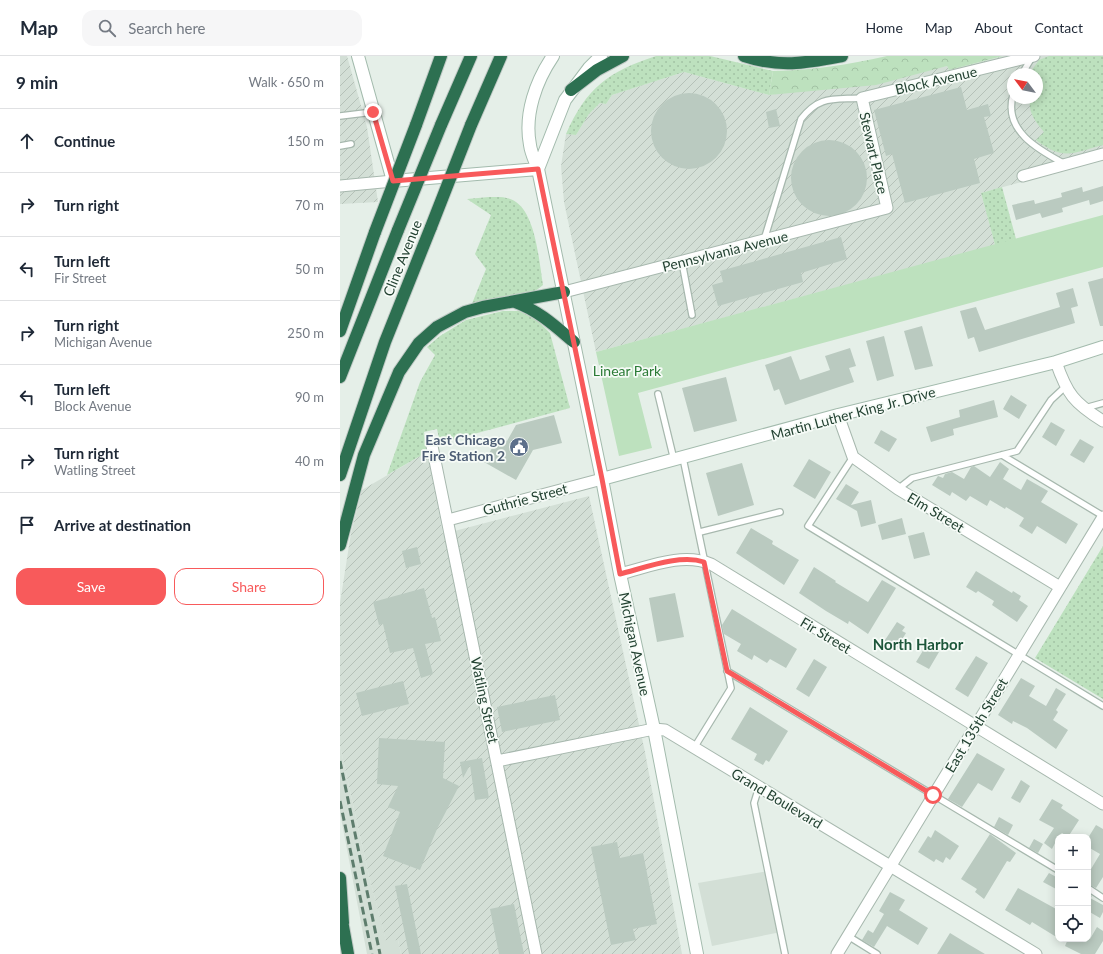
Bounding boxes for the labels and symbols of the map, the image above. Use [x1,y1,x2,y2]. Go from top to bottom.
street label: Block Avenue [893,62,979,98]
north arrow [1007,68,1043,104]
route end [364,103,382,121]
street label: Stewart Place [856,110,892,196]
street label: Cline Avenue [379,217,425,299]
street label: Pennsylvania Avenue [660,227,790,275]
park label: Linear Park [593,362,662,379]
street label: Martin Luther King Jr. Drive [769,383,937,443]
place label: East Chicago Fire Station 2 [422,431,505,464]
public building icon: East Chicago Fire Station 2 [508,436,530,458]
street label: Guthrie Street [481,480,569,518]
street label: Elm Street [904,488,968,536]
street label: Michigan Avenue [616,591,654,697]
street label: Fir Street [797,613,855,657]
district label: North Harbor [873,635,964,653]
street label: Watling Street [468,655,502,745]
street label: East 135th Street [941,675,1011,775]
street label: Grand Boulevard [728,764,826,832]
route start [924,786,942,804]

